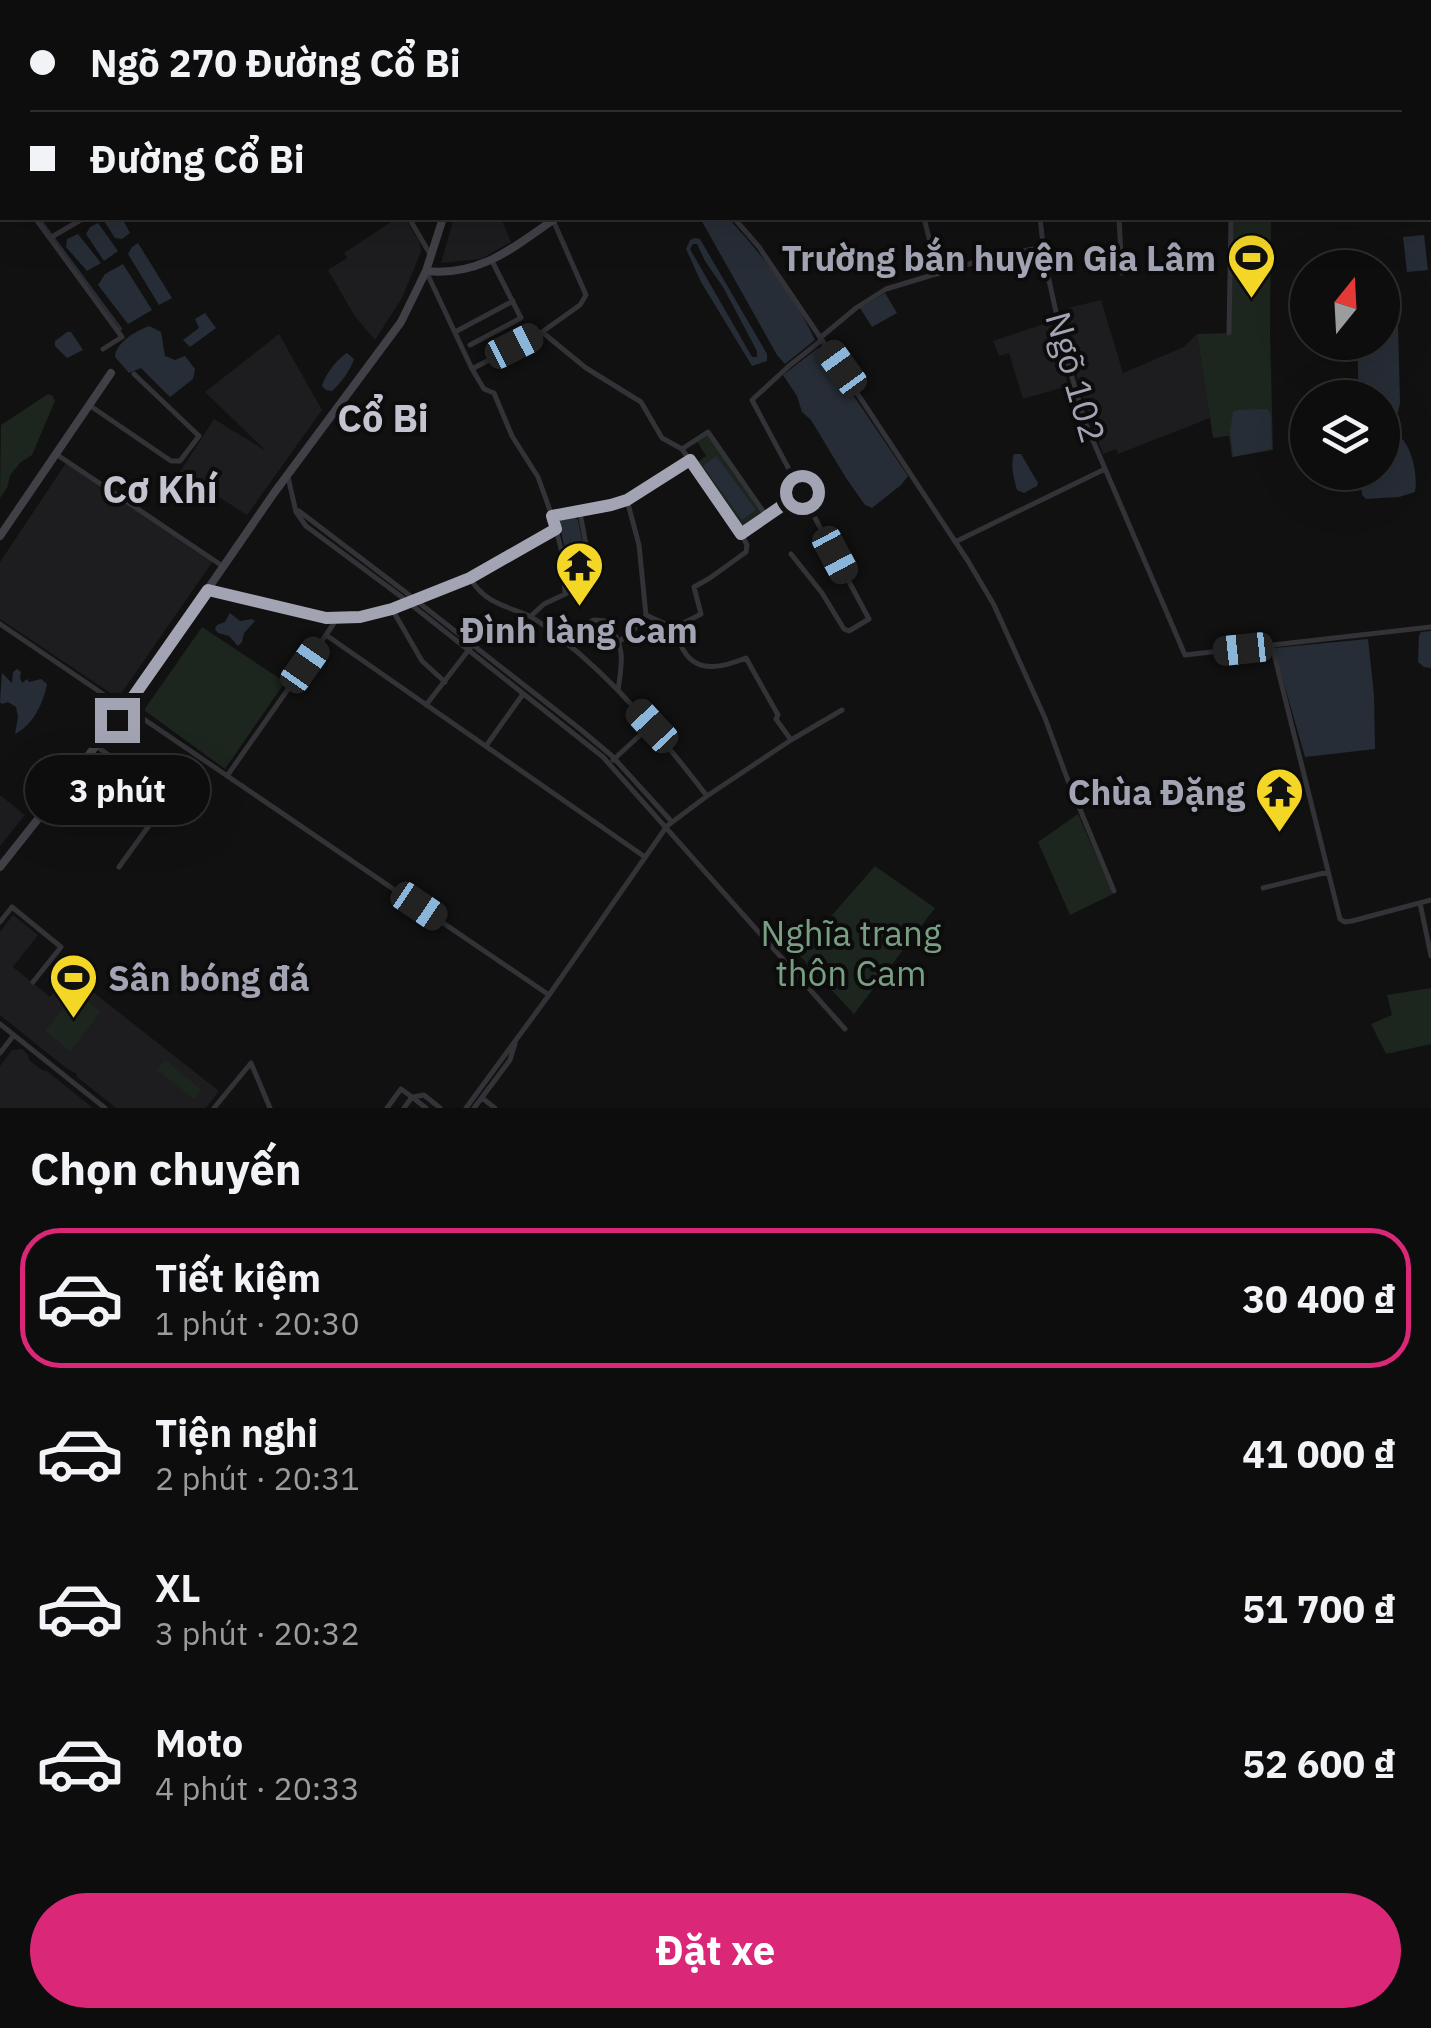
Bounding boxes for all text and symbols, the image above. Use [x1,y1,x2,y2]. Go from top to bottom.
text: Ngõ 270 Đường Cổ Bi [90,38,461,87]
text: Đường Cổ Bi [90,134,305,183]
sports icon: Trường bắn huyện Gia Lâm [1225,232,1277,300]
place label: Trường bắn huyện Gia Lâm [781,235,1216,281]
north arrow [1290,250,1400,360]
map controls [1290,250,1400,490]
street label: Ngõ 102 [1035,306,1117,448]
car [480,319,548,373]
car [812,335,872,401]
button: layers [1290,380,1400,490]
district label: Cổ Bi [337,393,429,442]
district label: Cơ Khí [102,464,219,513]
route start [780,470,825,515]
car [808,521,862,589]
temple icon: Đình làng Cam [553,540,605,608]
place label: Đình làng Cam [460,607,698,653]
car [1212,631,1274,667]
car [276,632,334,698]
car [621,694,683,758]
route end [95,698,140,743]
callout: 3 phút [24,755,210,825]
temple icon: Chùa Đặng [1254,766,1306,834]
text: 3 phút [69,769,166,811]
place label: Chùa Đặng [1068,769,1246,815]
car [386,877,452,935]
park label: Nghĩa trang thôn Cam [761,910,942,996]
sports icon: Sân bóng đá [47,952,99,1020]
place label: Sân bóng đá [108,955,310,1001]
text: Chọn chuyến [30,1139,302,1197]
icon: car [35,1253,125,1343]
text: Tiết kiệm [155,1253,321,1302]
text: 30 400 ₫ [1242,1274,1396,1323]
text: 1 phút · 20:30 [155,1302,360,1344]
icon: car [35,1408,125,1498]
text: Tiện nghi [155,1408,318,1457]
text: 41 000 ₫ [1242,1429,1396,1478]
text: 2 phút · 20:31 [155,1457,360,1499]
icon: car [35,1563,125,1653]
text: XL [155,1563,201,1612]
text: 51 700 ₫ [1242,1584,1396,1633]
text: 3 phút · 20:32 [155,1612,360,1654]
icon: car [35,1718,125,1808]
text: Moto [155,1718,243,1767]
text: 52 600 ₫ [1242,1739,1396,1788]
text: 4 phút · 20:33 [155,1767,360,1809]
button: Đặt xe [30,1893,1401,2008]

